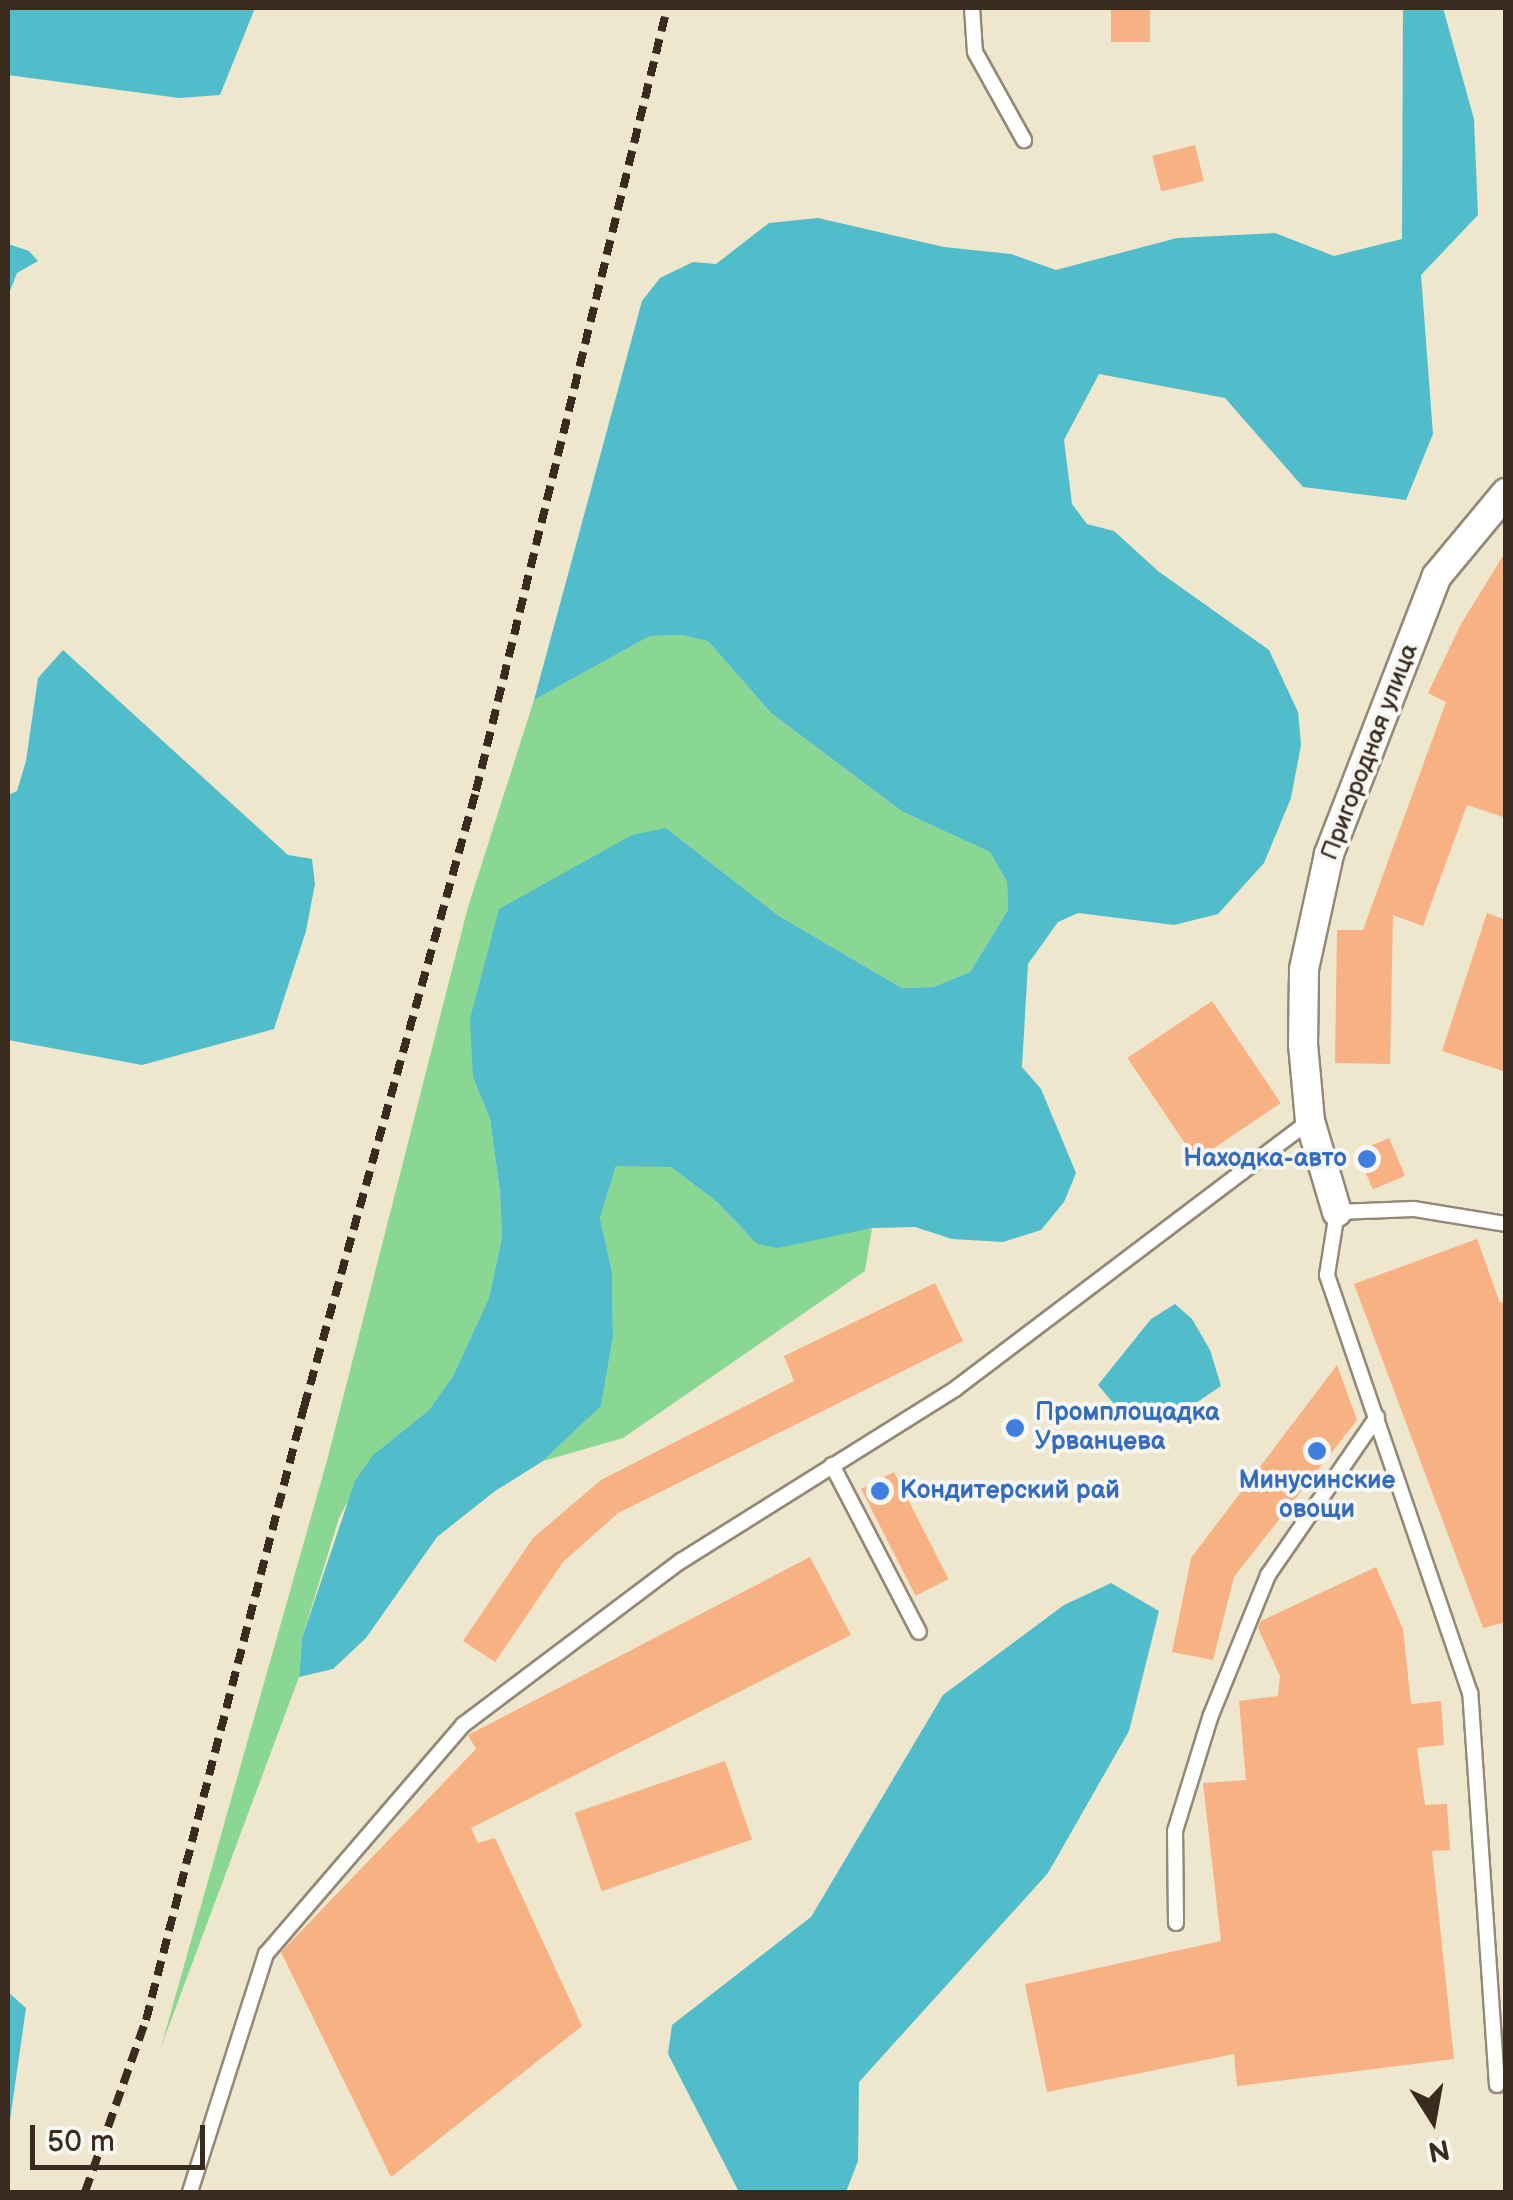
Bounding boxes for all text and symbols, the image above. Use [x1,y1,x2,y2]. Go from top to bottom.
street label: Пригородная улица [1315,640,1425,864]
place label: Находка-авто [1183,1144,1347,1174]
marker: Находка-авто [1356,1148,1378,1170]
place label: Промплощадка Урванцева [1035,1399,1220,1458]
marker: Промплощадка Урванцева [1004,1417,1026,1439]
marker: Минусинские овощи [1306,1440,1328,1462]
place label: Минусинские овощи [1239,1467,1395,1526]
place label: Кондитерский рай [900,1476,1120,1506]
marker: Кондитерский рай [869,1480,891,1502]
north arrow [1383,2070,1483,2170]
scale bar [35,2105,210,2167]
text: 50 m [47,2124,115,2160]
text: N [1425,2132,1452,2168]

